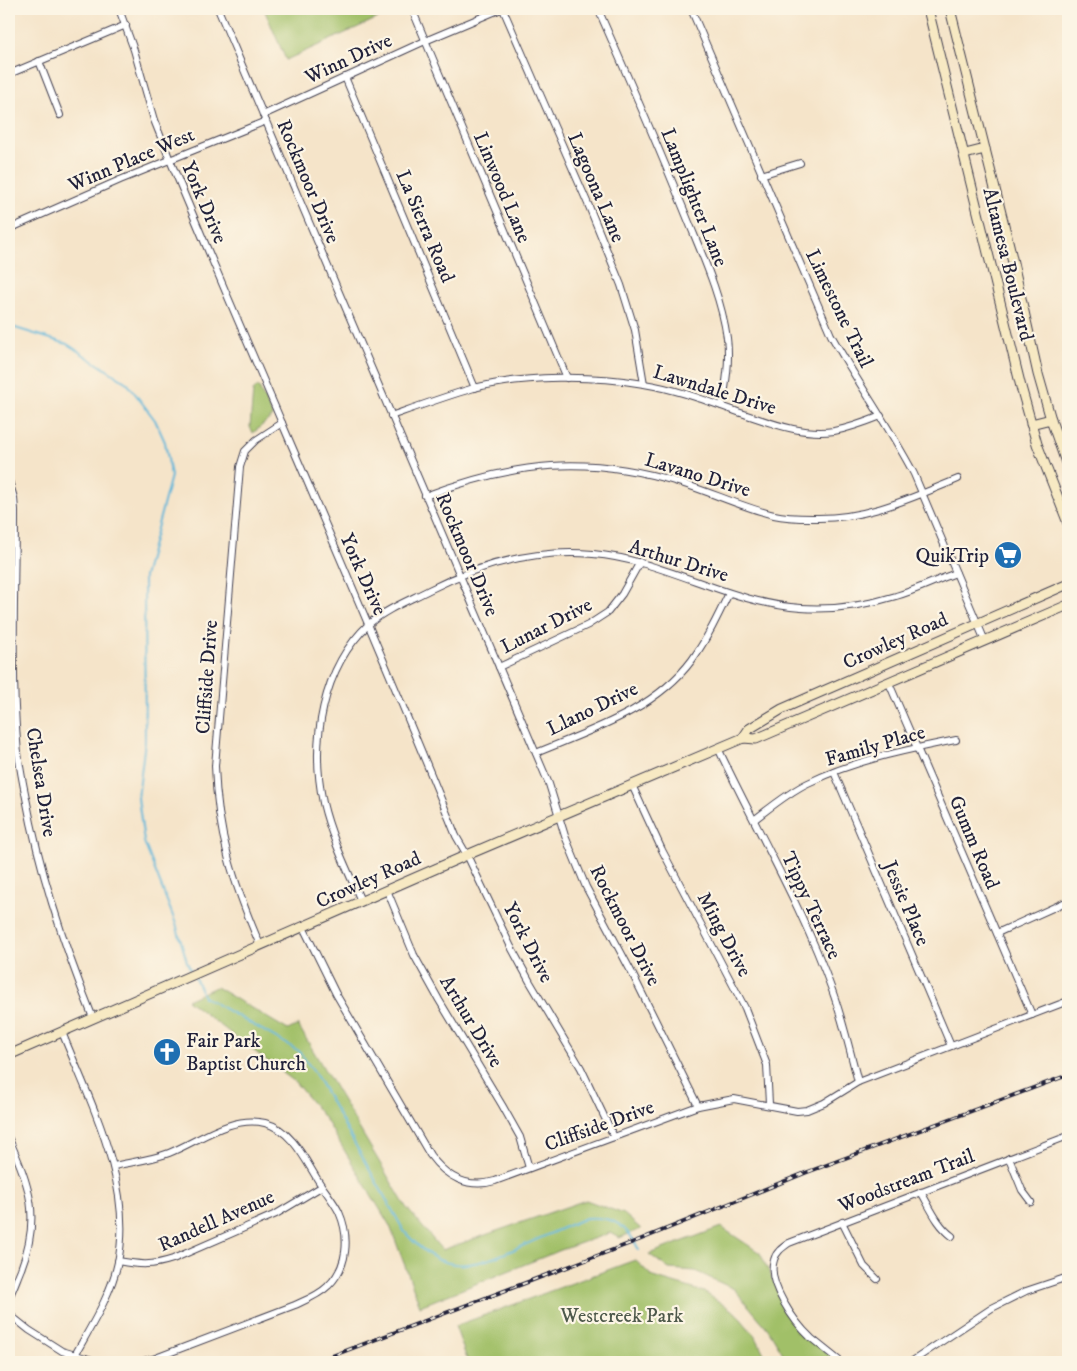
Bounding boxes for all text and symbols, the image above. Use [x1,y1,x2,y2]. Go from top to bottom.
street label: Winn Drive [300,28,396,91]
street label: Rockmoor Drive [270,116,345,247]
street label: Winn Place West [64,123,198,199]
street label: Lamplighter Lane [654,125,733,270]
street label: Linwood Lane [467,128,536,247]
street label: Lagoona Lane [561,129,630,246]
street label: York Drive [175,158,232,248]
street label: La Sierra Road [390,166,460,287]
street label: Altamesa Boulevard [976,185,1039,344]
street label: Limestone Trail [799,245,878,372]
street label: Lawndale Drive [650,360,779,421]
street label: Lavano Drive [642,448,753,503]
street label: Rockmoor Drive [429,489,504,620]
street label: York Drive [334,530,392,619]
street label: Arthur Drive [626,534,731,588]
supermarket icon: QuikTrip [993,540,1023,570]
place label: QuikTrip [916,544,989,569]
street label: Lunar Drive [497,593,597,660]
street label: Crowley Road [839,607,952,676]
street label: Cliffside Drive [191,619,224,735]
street label: Llano Drive [543,677,642,742]
street label: Family Place [823,720,928,773]
street label: Chelsea Drive [20,726,61,839]
street label: Gumm Road [943,792,1005,893]
street label: Crowley Road [312,846,425,915]
street label: Tippy Terrace [775,848,846,963]
street label: Jessie Place [876,855,935,950]
street label: Rockmoor Drive [584,861,666,990]
street label: Ming Drive [691,888,756,981]
street label: York Drive [497,898,559,987]
street label: Arthur Drive [434,971,508,1072]
place label: Fair Park Baptist Church [186,1029,306,1077]
church icon: Fair Park Baptist Church [152,1037,182,1067]
street label: Cliffside Drive [541,1095,658,1158]
street label: Woodstream Trail [834,1144,978,1219]
street label: Randell Avenue [155,1185,279,1258]
park label: Westcreek Park [560,1304,684,1329]

